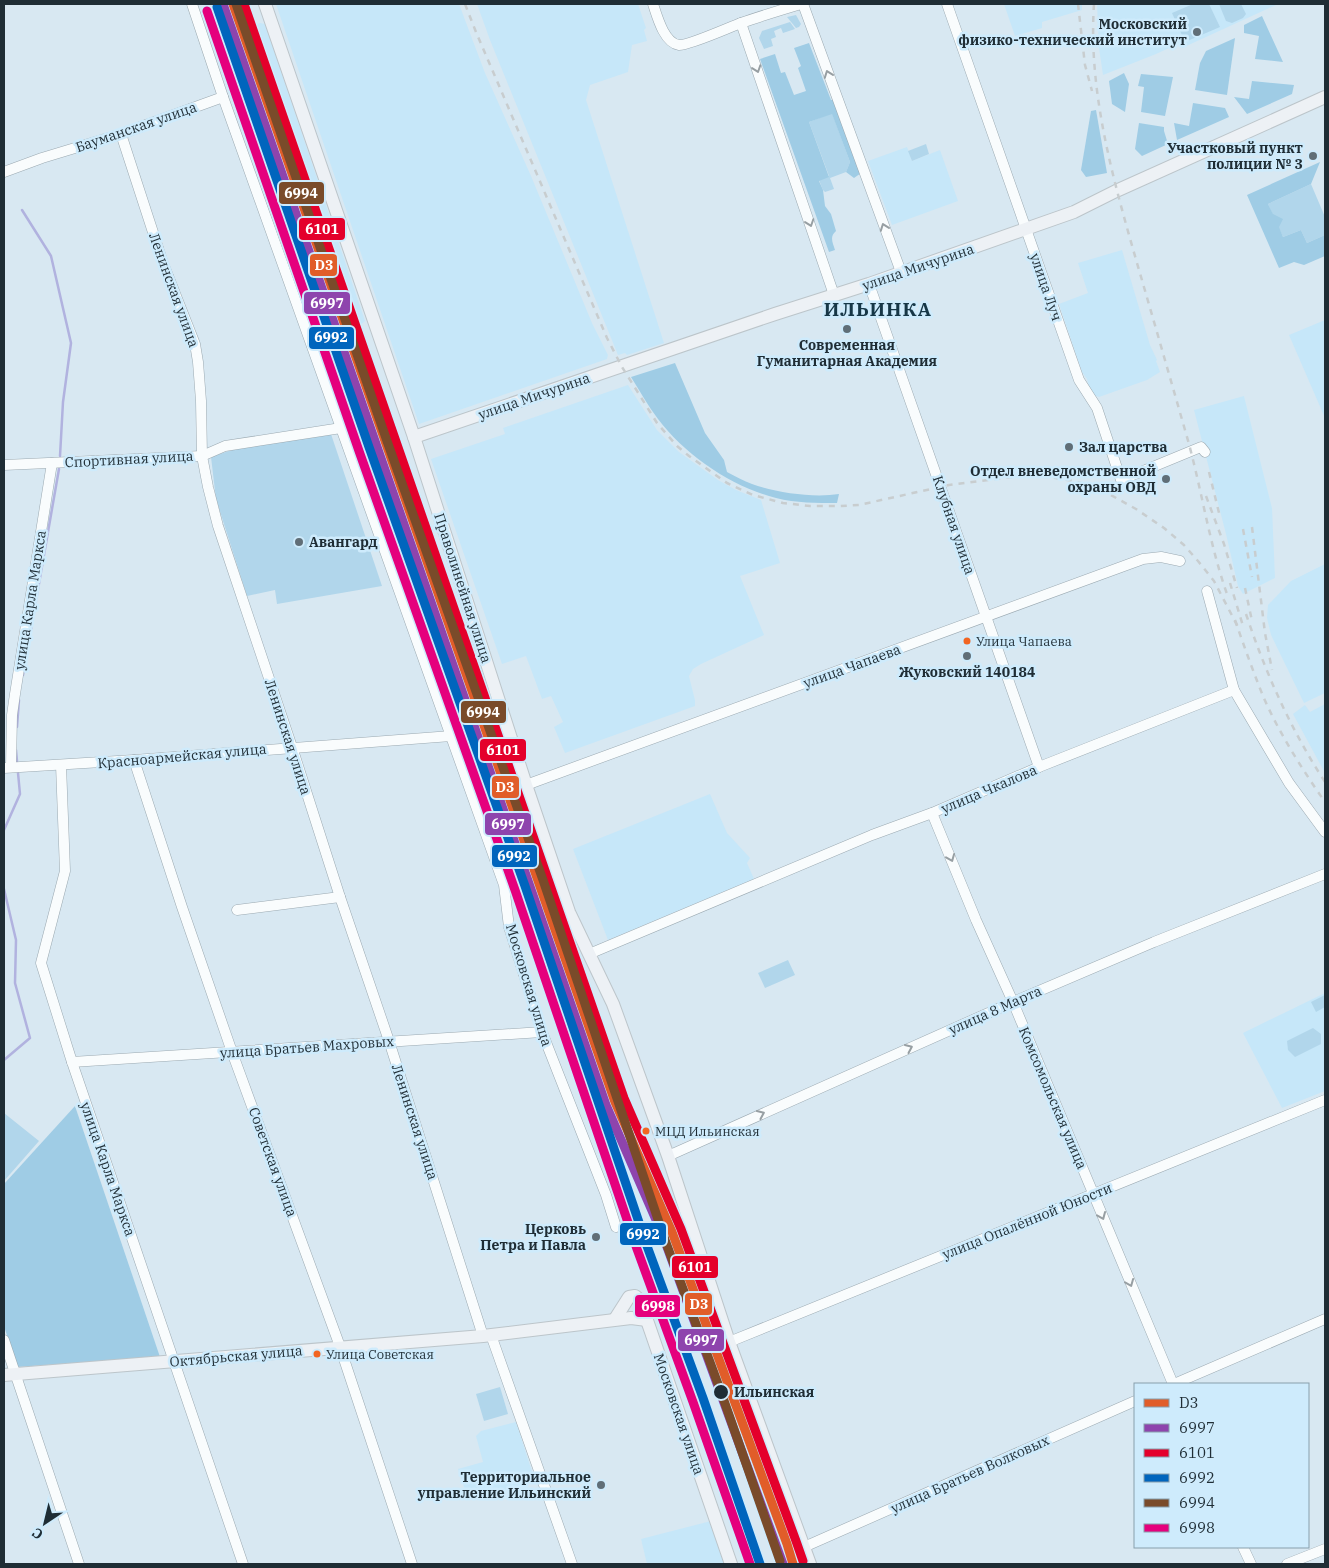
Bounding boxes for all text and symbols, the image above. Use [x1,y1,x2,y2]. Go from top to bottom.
place label: Московский физико-технический институт [958,15,1187,49]
marker: Московский физико-технический институт [1191,26,1203,38]
one-way arrow [751,65,761,73]
one-way arrow [824,70,834,79]
street label: Бауманская улица [73,98,199,156]
place label: Участковый пункт полиции № 3 [1167,139,1303,173]
marker: Участковый пункт полиции № 3 [1307,150,1319,162]
line badge: 6994 [278,181,325,205]
text: 6994 [284,184,318,202]
line badge: 6101 [298,217,346,241]
one-way arrow [804,218,814,227]
text: 6101 [305,220,339,238]
one-way arrow [880,223,890,231]
street label: Ленинская улица [145,230,203,350]
street label: улица Мичурина [860,239,977,295]
street label: улица Луч [1026,251,1066,324]
line badge: D3 [309,253,338,277]
text: D3 [315,256,333,274]
line badge: 6997 [303,291,351,315]
text: 6997 [310,294,344,312]
district label: ИЛЬИНКА [824,297,932,321]
marker: Современная Гуманитарная Академия [841,323,853,335]
line badge: 6992 [308,326,355,350]
text: 6992 [314,328,348,346]
place label: Современная Гуманитарная Академия [757,336,938,370]
street label: улица Мичурина [476,368,593,424]
place label: Зал царства [1079,438,1168,456]
marker: Зал царства [1063,441,1075,453]
street label: Спортивная улица [64,447,194,471]
place label: Отдел вневедомственной охраны ОВД [970,462,1156,496]
street label: Клубная улица [929,473,979,577]
marker: Отдел вневедомственной охраны ОВД [1160,473,1172,485]
street label: Праволинейная улица [430,511,496,666]
street label: улица Карла Маркса [10,529,50,671]
place label: Авангард [309,533,378,551]
marker: Авангард [293,536,305,548]
place label: Улица Чапаева [976,633,1072,650]
marker: Улица Чапаева [962,636,972,646]
street label: улица Чапаева [801,640,904,692]
marker: Жуковский 140184 [961,650,973,662]
place label: Жуковский 140184 [899,663,1035,681]
street label: Ленинская улица [261,677,315,797]
line badge: 6994 [460,700,507,724]
text: 6994 [466,703,500,721]
line badge: 6101 [479,738,527,762]
street label: Красноармейская улица [97,740,268,772]
text: 6101 [486,741,520,759]
street label: улица Чкалова [938,761,1040,817]
line badge: D3 [491,775,520,799]
text: D3 [496,778,514,796]
line badge: 6997 [484,812,532,836]
text: 6997 [491,815,525,833]
line badge: 6992 [491,844,538,868]
text: 6992 [497,847,531,865]
one-way arrow [944,853,955,862]
street label: Московская улица [502,922,556,1049]
street label: улица 8 Марта [946,981,1045,1039]
street label: Комсомольская улица [1015,1024,1091,1172]
street label: улица Братьев Махровых [219,1032,395,1062]
one-way arrow [904,1044,913,1055]
street label: Ленинская улица [388,1062,442,1182]
street label: улица Карла Маркса [77,1099,140,1239]
street label: Советская улица [245,1105,301,1220]
one-way arrow [756,1110,765,1121]
place label: МЦД Ильинская [655,1123,760,1140]
marker: МЦД Ильинская [641,1126,651,1136]
street label: улица Опалённой Юности [940,1179,1114,1263]
one-way arrow [1096,1211,1107,1220]
place label: Церковь Петра и Павла [480,1220,586,1254]
line badge: 6992 [619,1222,667,1246]
text: 6992 [626,1225,660,1243]
marker: Церковь Петра и Павла [590,1231,602,1243]
line badge: 6101 [671,1255,719,1279]
text: 6101 [678,1258,712,1276]
one-way arrow [1124,1278,1134,1287]
line badge: D3 [684,1292,713,1316]
line badge: 6998 [634,1294,681,1318]
text: D3 [690,1295,708,1313]
text: 6998 [641,1297,675,1315]
line badge: 6997 [677,1328,725,1352]
text: 6997 [684,1331,718,1349]
street label: Октябрьская улица [169,1341,304,1371]
place label: Улица Советская [326,1346,434,1363]
marker: Улица Советская [312,1349,322,1359]
street label: Московская улица [650,1351,708,1477]
marker: Ильинская [712,1383,730,1401]
place label: Ильинская [734,1383,815,1401]
legend [1134,1383,1309,1548]
text: D3 [1179,1393,1199,1412]
text: 6997 [1179,1418,1215,1437]
street label: улица Братьев Волковых [888,1431,1052,1517]
text: 6101 [1179,1443,1215,1462]
place label: Территориальное управление Ильинский [417,1468,591,1502]
text: 6992 [1179,1468,1215,1487]
marker: Территориальное управление Ильинский [595,1479,607,1491]
text: 6994 [1179,1493,1215,1512]
north arrow [20,1498,70,1548]
text: 6998 [1179,1518,1215,1537]
text: С [29,1524,47,1544]

